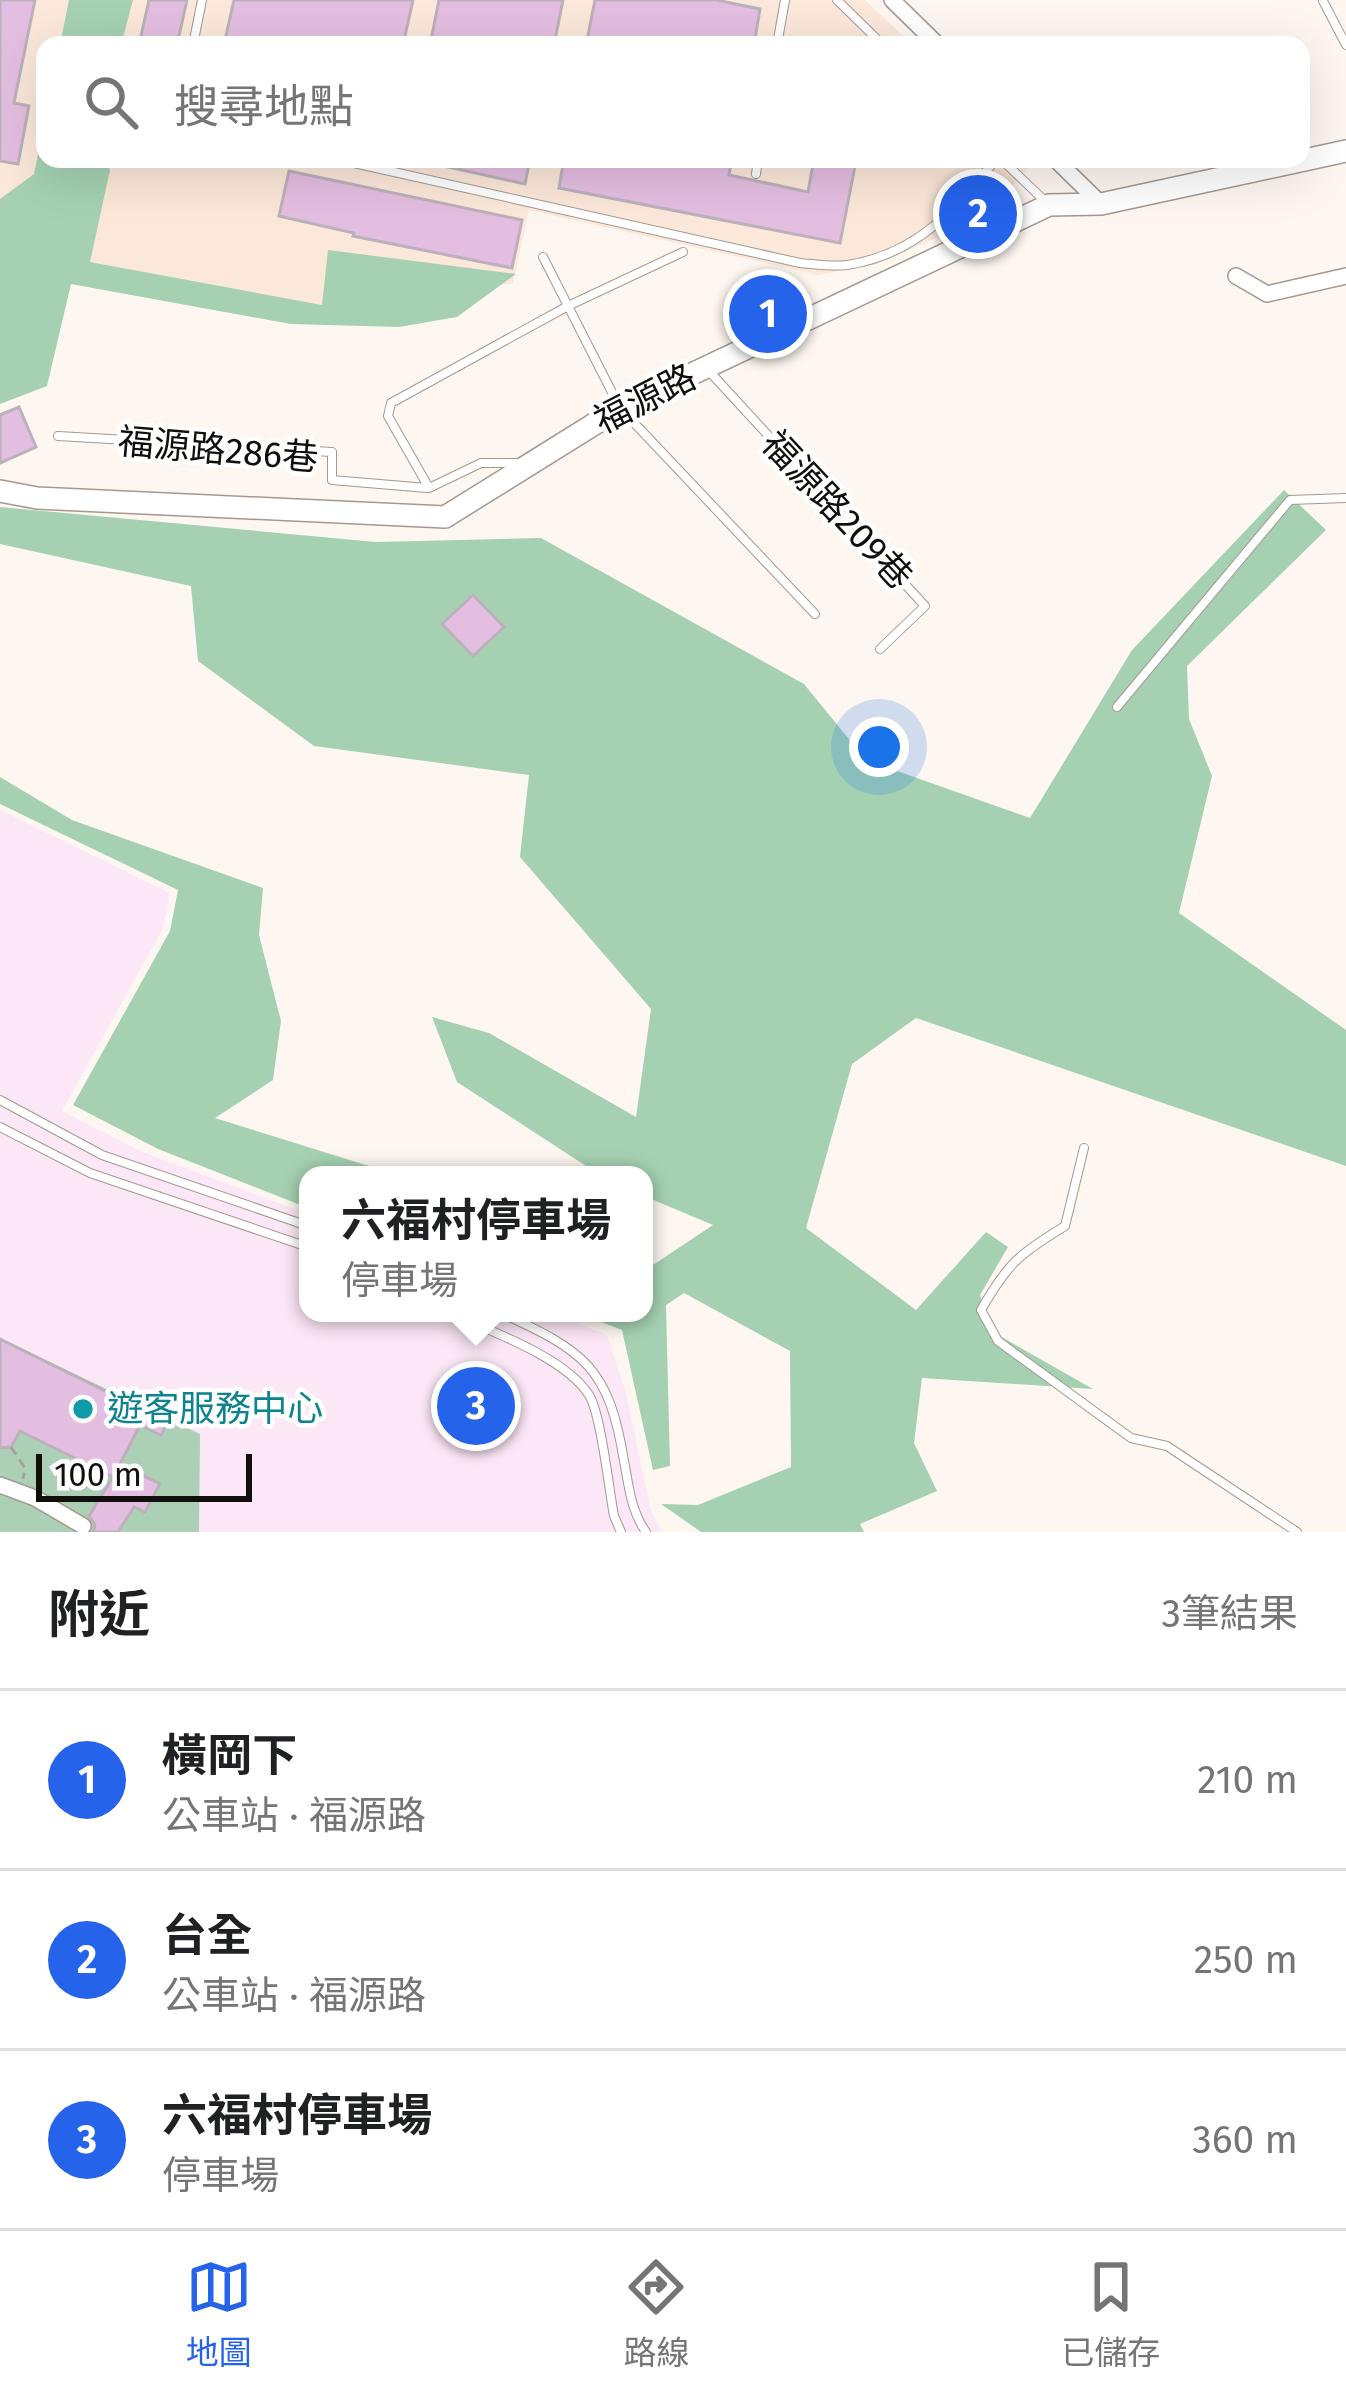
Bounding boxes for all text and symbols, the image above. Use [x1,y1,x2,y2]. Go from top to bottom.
search box [36,36,1310,168]
icon: search [78,69,144,135]
text: 搜尋地點 [174,80,354,134]
pin: 2 [939,169,1017,259]
pin: 1 [729,269,807,359]
street label: 福源路 [587,355,703,443]
street label: 福源路286巷 [116,419,320,481]
street label: 福源路209巷 [753,422,921,598]
your location [849,717,909,777]
popup [299,1166,653,1322]
text: 六福村停車場 [341,1194,611,1248]
text: 停車場 [341,1258,458,1304]
pin: 3 [437,1361,515,1451]
place label: 遊客服務中心 [107,1387,323,1431]
marker: 遊客服務中心 [70,1396,96,1422]
scale bar [36,1448,252,1501]
text: 100 m [54,1455,142,1495]
text: 附近 [48,1584,150,1646]
text: 3筆結果 [1162,1591,1298,1637]
text: 橫岡下 [162,1729,297,1783]
text: 1 [78,1757,96,1803]
text: 210 m [1197,1757,1298,1803]
text: 公車站 · 福源路 [162,1793,426,1839]
text: 台全 [162,1909,252,1963]
text: 2 [77,1937,97,1983]
text: 250 m [1194,1937,1298,1983]
text: 公車站 · 福源路 [162,1973,426,2019]
text: 六福村停車場 [162,2089,432,2143]
text: 3 [77,2117,97,2163]
text: 360 m [1192,2117,1298,2163]
text: 停車場 [162,2153,279,2199]
tab: 地圖 [186,2254,252,2374]
tab: 路線 [623,2254,689,2374]
tab: 已儲存 [1061,2254,1160,2374]

